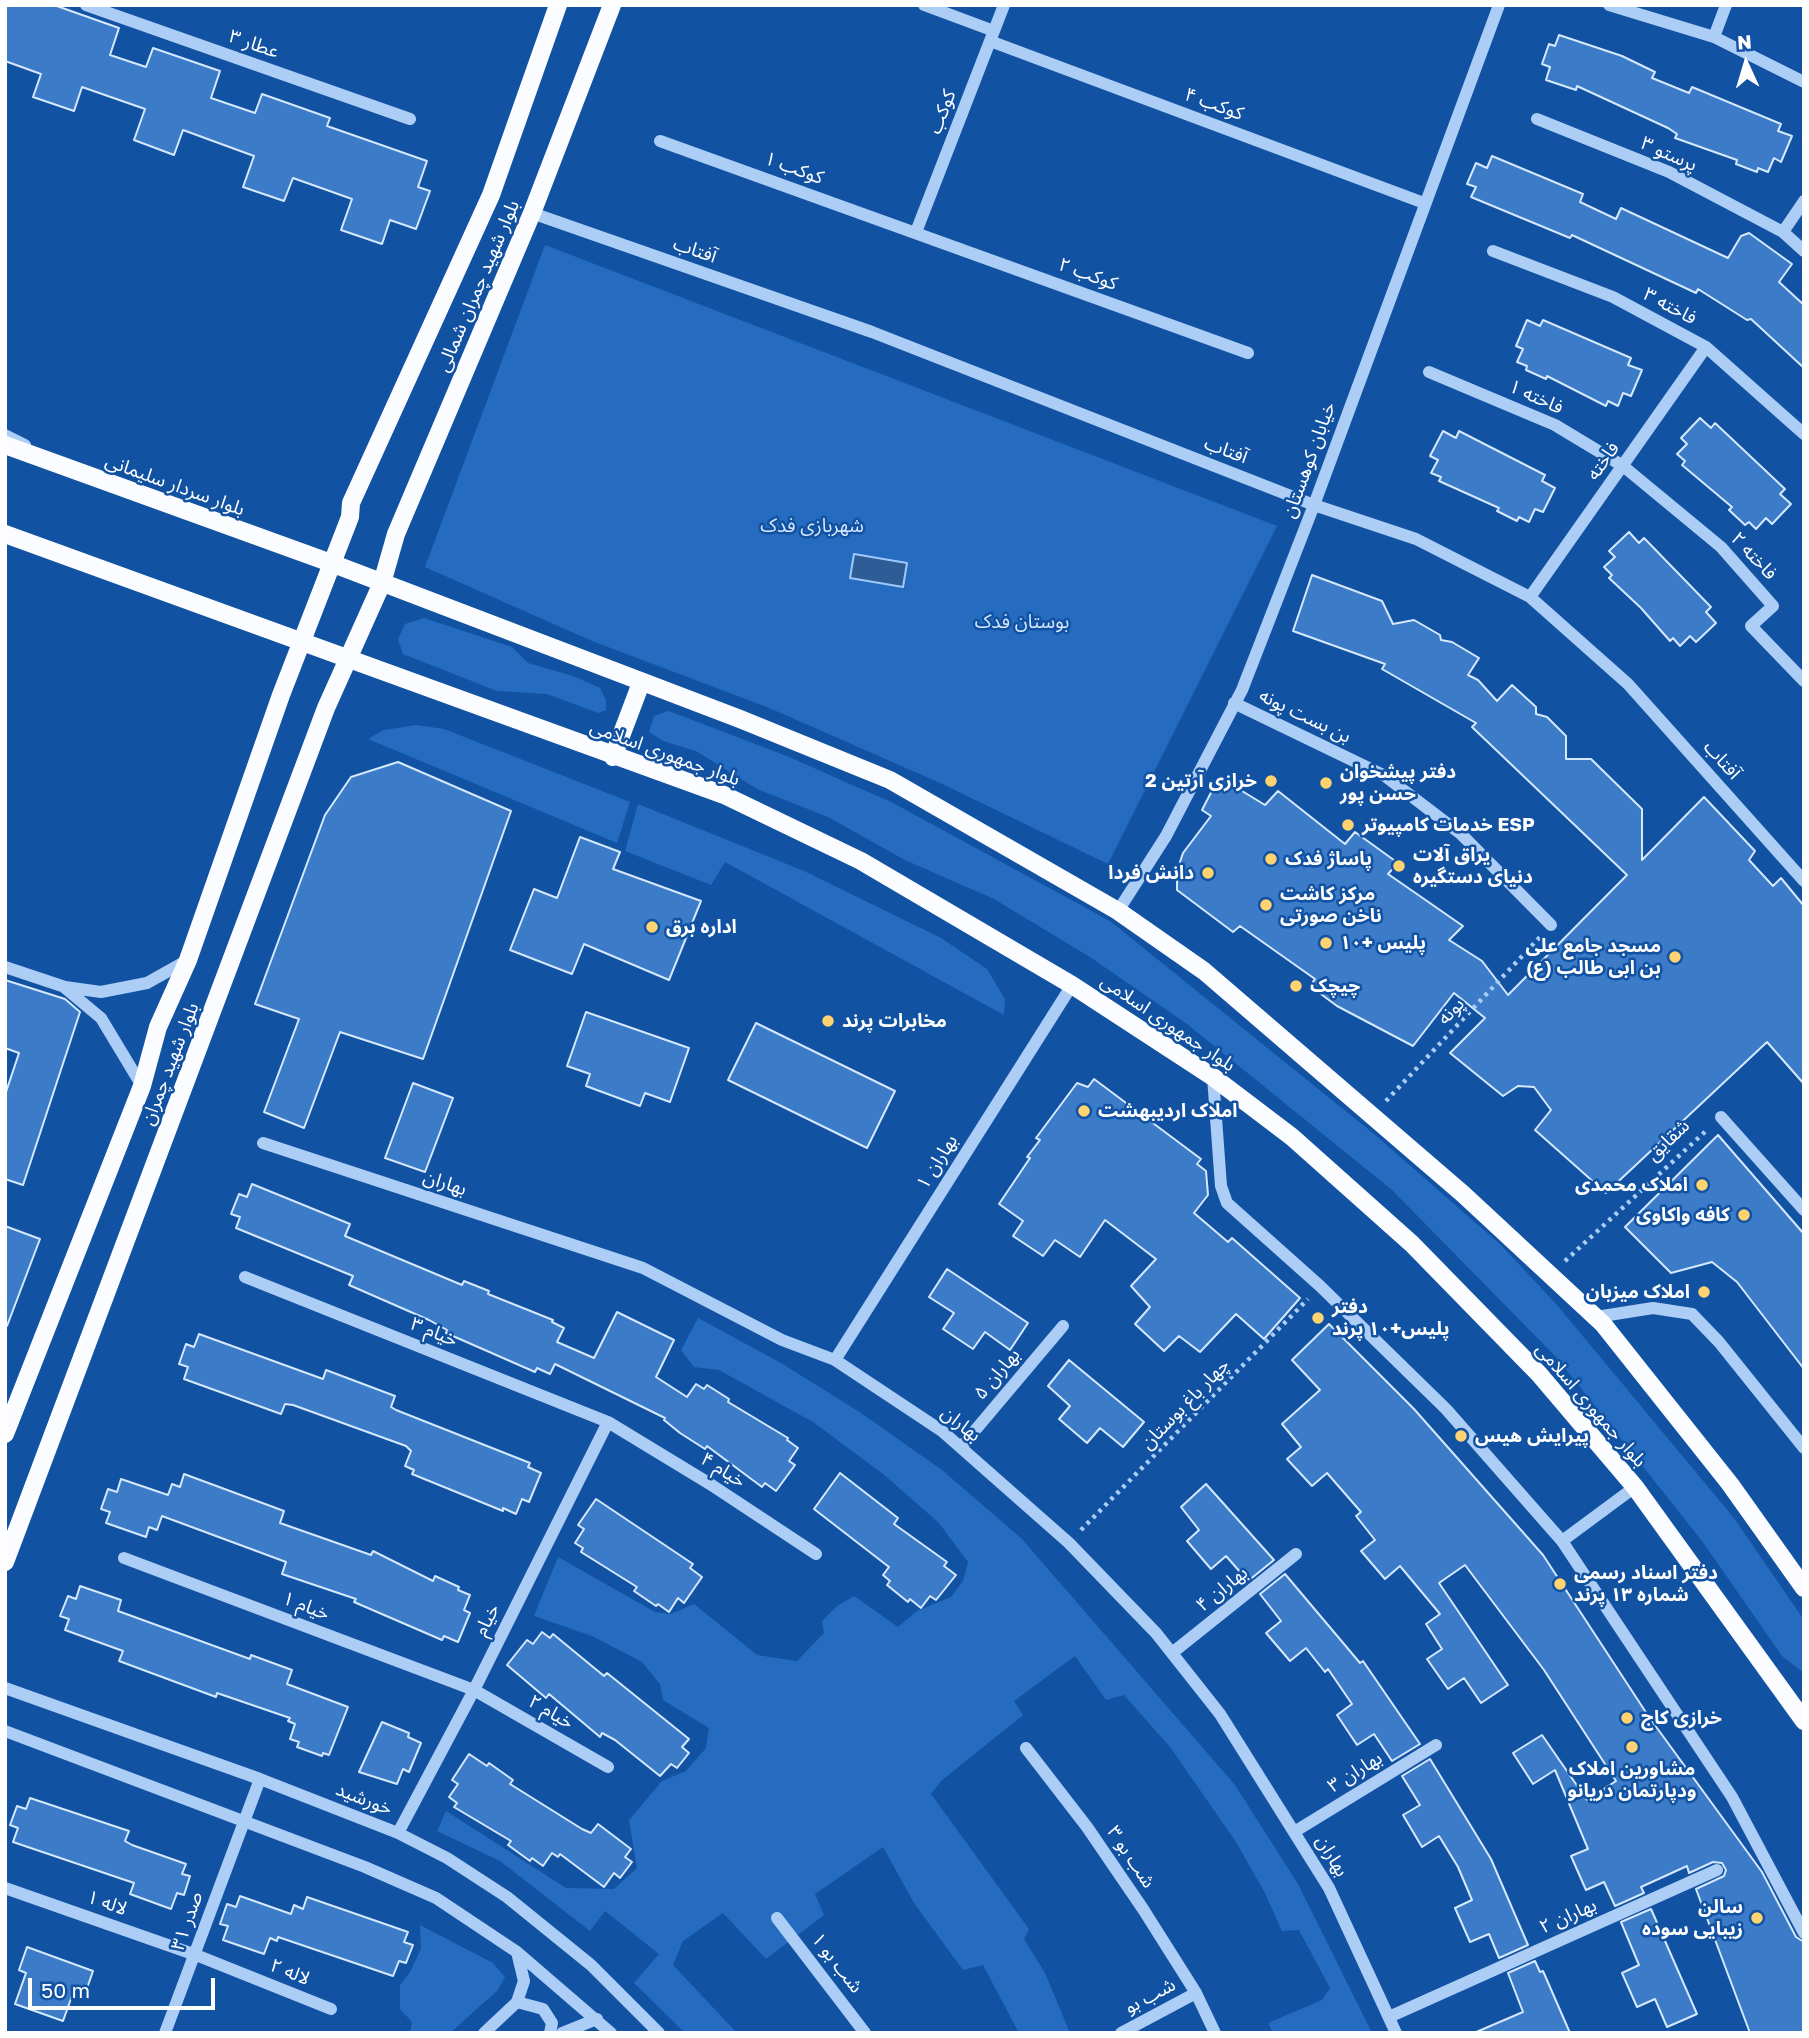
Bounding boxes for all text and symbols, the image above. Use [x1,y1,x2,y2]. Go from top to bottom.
street label: عطار ۳ [226,25,282,63]
north arrow [1711,28,1781,98]
text: N [1736,30,1753,54]
street label: کوکب ۴ [1181,83,1247,125]
street label: کوکب [923,87,961,137]
street label: پرستو ۳ [1637,132,1701,176]
street label: کوکب ۱ [761,147,827,189]
street label: بلوار شهید چمران شمالی [431,197,525,375]
street label: آفتاب [670,232,720,268]
street label: کوکب ۲ [1055,253,1121,295]
street label: فاخته ۳ [1639,283,1701,329]
street label: فاخته ۱ [1505,375,1567,419]
street label: خیابان کوهستان [1277,399,1341,521]
street label: آفتاب [1201,431,1251,469]
street label: فاخته [1582,437,1624,485]
street label: بلوار سردار سلیمانی [102,449,248,521]
park label: شهربازی فدک [760,515,864,537]
street label: فاخته ۲ [1726,527,1782,585]
park label: بوستان فدک [975,611,1069,633]
street label: بن بست پونه [1255,684,1355,748]
street label: بلوار جمهوری اسلامی [587,715,743,791]
street label: آفتاب [1699,736,1745,784]
place label: دفتر پیشخوان حسن پور [1340,761,1456,805]
place label: خرازی آرتین 2 [1145,770,1257,792]
marker: خرازی آرتین 2 [1263,773,1279,789]
marker: دفتر پیشخوان حسن پور [1318,775,1334,791]
place label: خدمات کامپیوتر ESP [1362,814,1535,836]
marker: خدمات کامپیوتر ESP [1340,817,1356,833]
place label: یراق آلات دنیای دستگیره [1413,844,1533,888]
place label: پاساژ فدک [1285,848,1372,870]
marker: پاساژ فدک [1263,851,1279,867]
marker: یراق آلات دنیای دستگیره [1391,858,1407,874]
place label: دانش فردا [1108,862,1194,884]
marker: دانش فردا [1200,865,1216,881]
place label: مرکز کاشت ناخن صورتی [1280,883,1382,927]
marker: مرکز کاشت ناخن صورتی [1258,897,1274,913]
place label: اداره برق [666,916,737,938]
marker: اداره برق [644,919,660,935]
place label: پلیس +۱۰ [1340,932,1426,954]
marker: پلیس +۱۰ [1318,935,1334,951]
place label: مسجد جامع علی بن ابی طالب (ع) [1526,935,1661,979]
marker: مسجد جامع علی بن ابی طالب (ع) [1667,949,1683,965]
street label: بلوار جمهوری اسلامی [1096,969,1240,1077]
place label: چیچک [1310,975,1360,997]
marker: چیچک [1288,978,1304,994]
street label: پونه [1433,993,1469,1029]
street label: بلوار شهید چمران [136,1000,204,1128]
place label: مخابرات پرند [842,1010,947,1032]
marker: مخابرات پرند [820,1013,836,1029]
place label: املاک اردیبهشت [1098,1100,1237,1122]
marker: املاک اردیبهشت [1076,1103,1092,1119]
street label: شقایق [1642,1114,1694,1166]
street label: بهاران ۱ [911,1131,963,1193]
street label: بهاران [420,1165,470,1201]
place label: املاک محمدی [1575,1174,1688,1196]
marker: املاک محمدی [1694,1177,1710,1193]
place label: کافه واکاوی [1636,1204,1730,1226]
marker: کافه واکاوی [1736,1207,1752,1223]
place label: املاک میزبان [1586,1281,1690,1303]
marker: املاک میزبان [1696,1284,1712,1300]
place label: دفتر پلیس+۱۰ پرند [1332,1296,1450,1340]
marker: دفتر پلیس+۱۰ پرند [1310,1310,1326,1326]
street label: خیام ۳ [407,1312,461,1352]
street label: بلوار جمهوری اسلامی [1531,1338,1651,1472]
street label: بهاران ۵ [969,1344,1025,1404]
street label: چهار باغ بوستان [1136,1354,1234,1454]
street label: بهاران [937,1401,985,1447]
place label: پیرایش هیس [1475,1425,1589,1447]
marker: پیرایش هیس [1453,1428,1469,1444]
street label: خیام ۴ [696,1447,750,1493]
street label: بهاران ۴ [1192,1561,1252,1617]
place label: دفتر اسناد رسمی شماره ۱۳ پرند [1574,1562,1718,1606]
marker: دفتر اسناد رسمی شماره ۱۳ پرند [1552,1576,1568,1592]
street label: خیام ۱ [279,1587,333,1625]
street label: خیام [469,1600,505,1640]
street label: خیام ۲ [524,1690,578,1734]
place label: خرازی کاج [1641,1707,1722,1729]
marker: خرازی کاج [1619,1710,1635,1726]
marker: مشاورین املاک ودپارتمان دریانو [1624,1739,1640,1755]
street label: بهاران ۳ [1324,1746,1386,1798]
place label: مشاورین املاک ودپارتمان دریانو [1568,1758,1696,1802]
street label: خورشید [333,1778,395,1820]
street label: شب بو ۳ [1102,1822,1160,1892]
street label: بهاران [1311,1831,1353,1881]
street label: لاله ۱ [84,1886,130,1920]
street label: صدر ۳۱ [166,1889,208,1953]
street label: بهاران ۲ [1536,1893,1600,1939]
place label: سالن زیبایی سوده [1642,1896,1743,1940]
marker: سالن زیبایی سوده [1749,1910,1765,1926]
street label: شب بو ۱ [806,1928,868,1998]
street label: لاله ۲ [267,1954,313,1990]
scale bar [32,1965,219,2009]
street label: شب بو [1121,1973,1179,2019]
text: 50 m [41,1977,90,2003]

